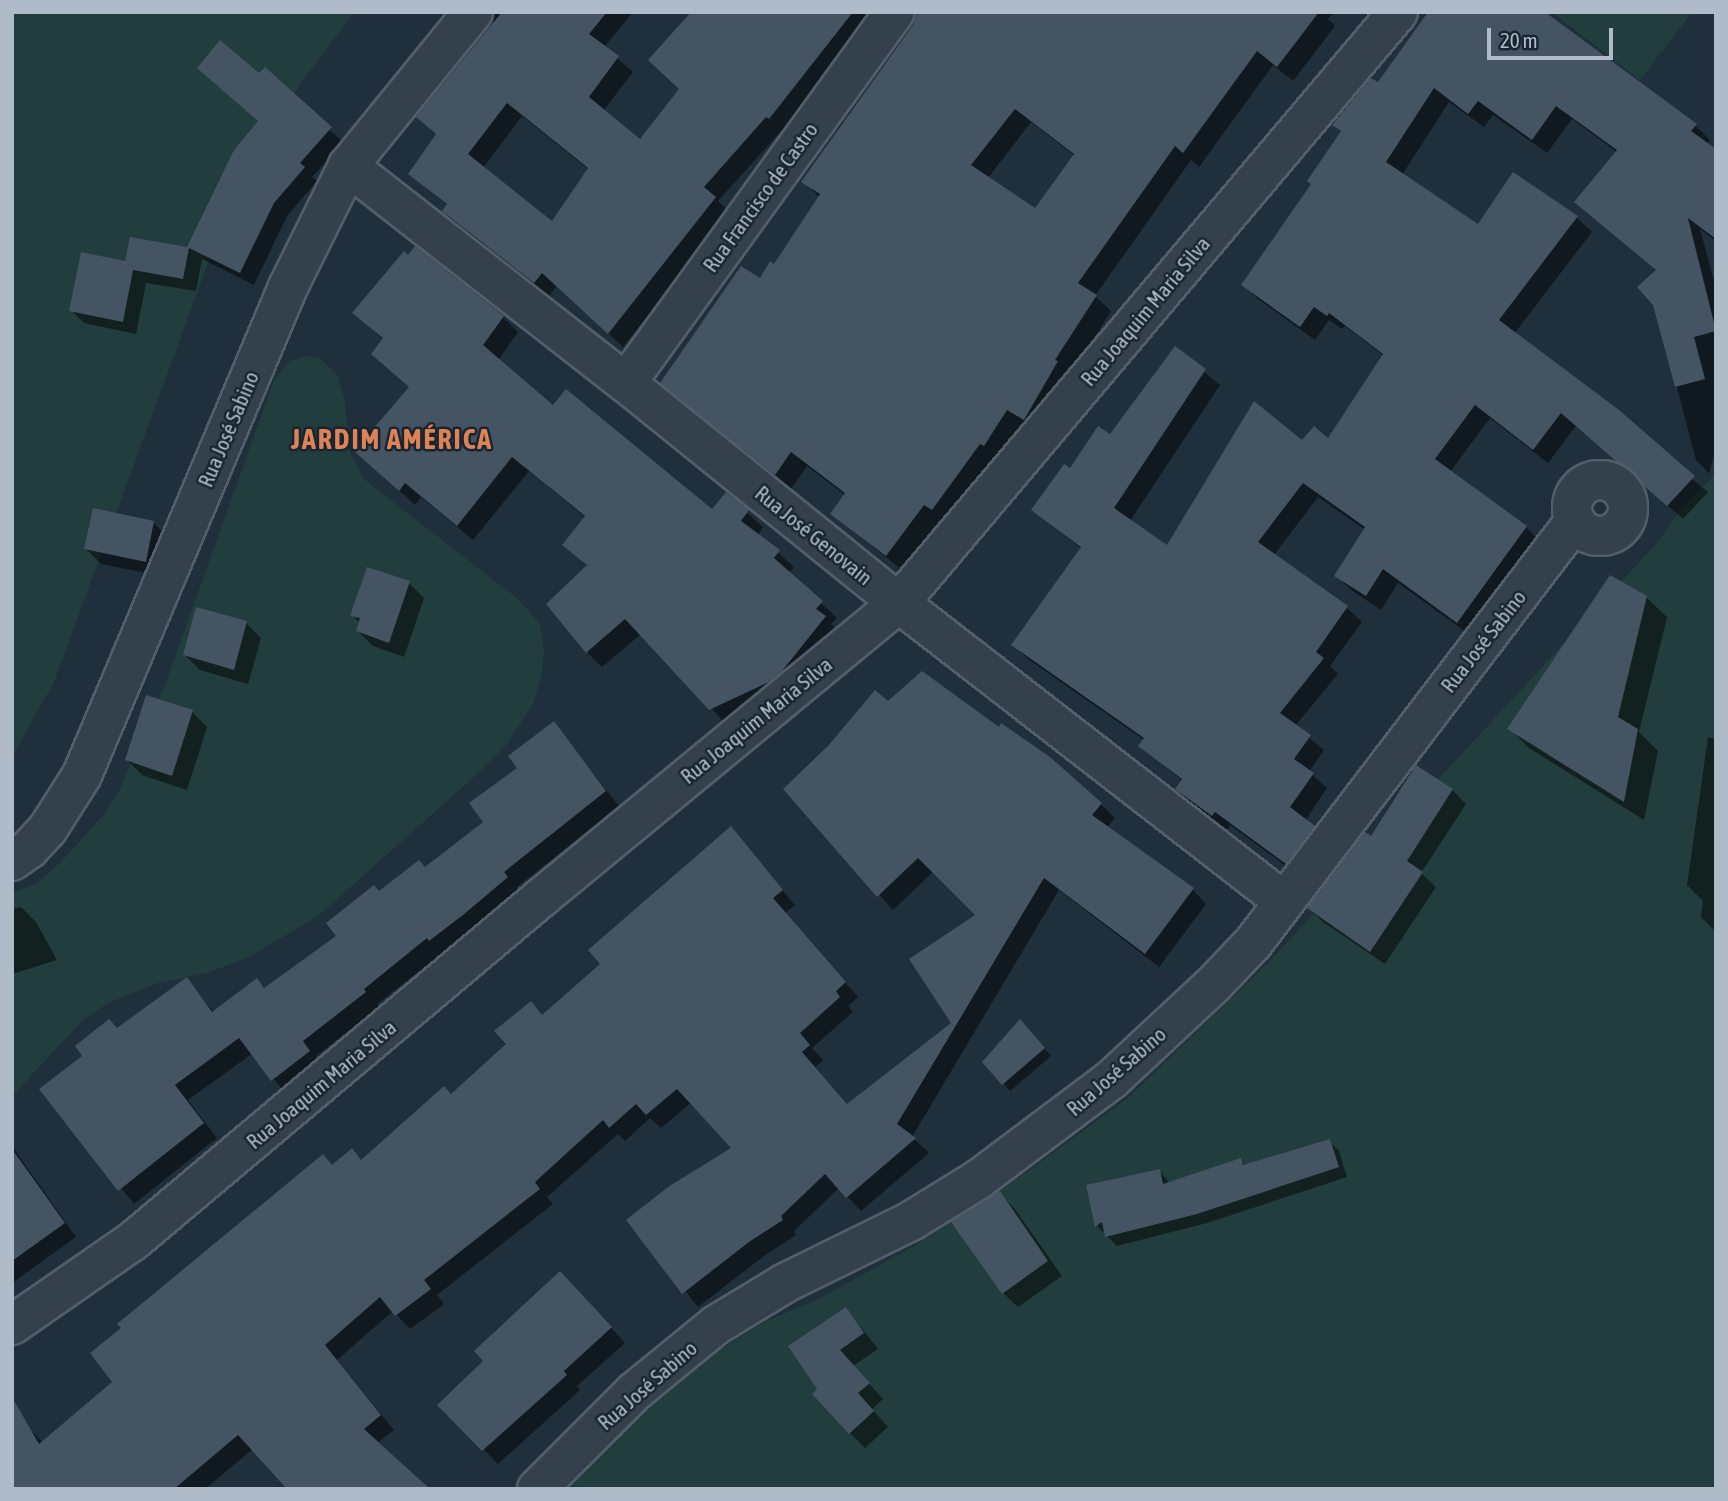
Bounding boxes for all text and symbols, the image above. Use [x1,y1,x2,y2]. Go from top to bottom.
scale bar [1490,14,1616,58]
text: 20 m [1500,28,1538,52]
street label: Rua Francisco de Castro [697,117,823,277]
street label: Rua Joaquim Maria Silva [1075,231,1215,391]
street label: Rua José Sabino [192,367,264,491]
district label: JARDIM AMÉRICA [293,422,491,456]
street label: Rua José Genovain [750,480,878,590]
street label: Rua José Sabino [1435,585,1531,697]
street label: Rua Joaquim Maria Silva [675,651,837,789]
street label: Rua Joaquim Maria Silva [241,1014,401,1154]
street label: Rua José Sabino [1061,1021,1171,1121]
street label: Rua José Sabino [592,1335,702,1435]

